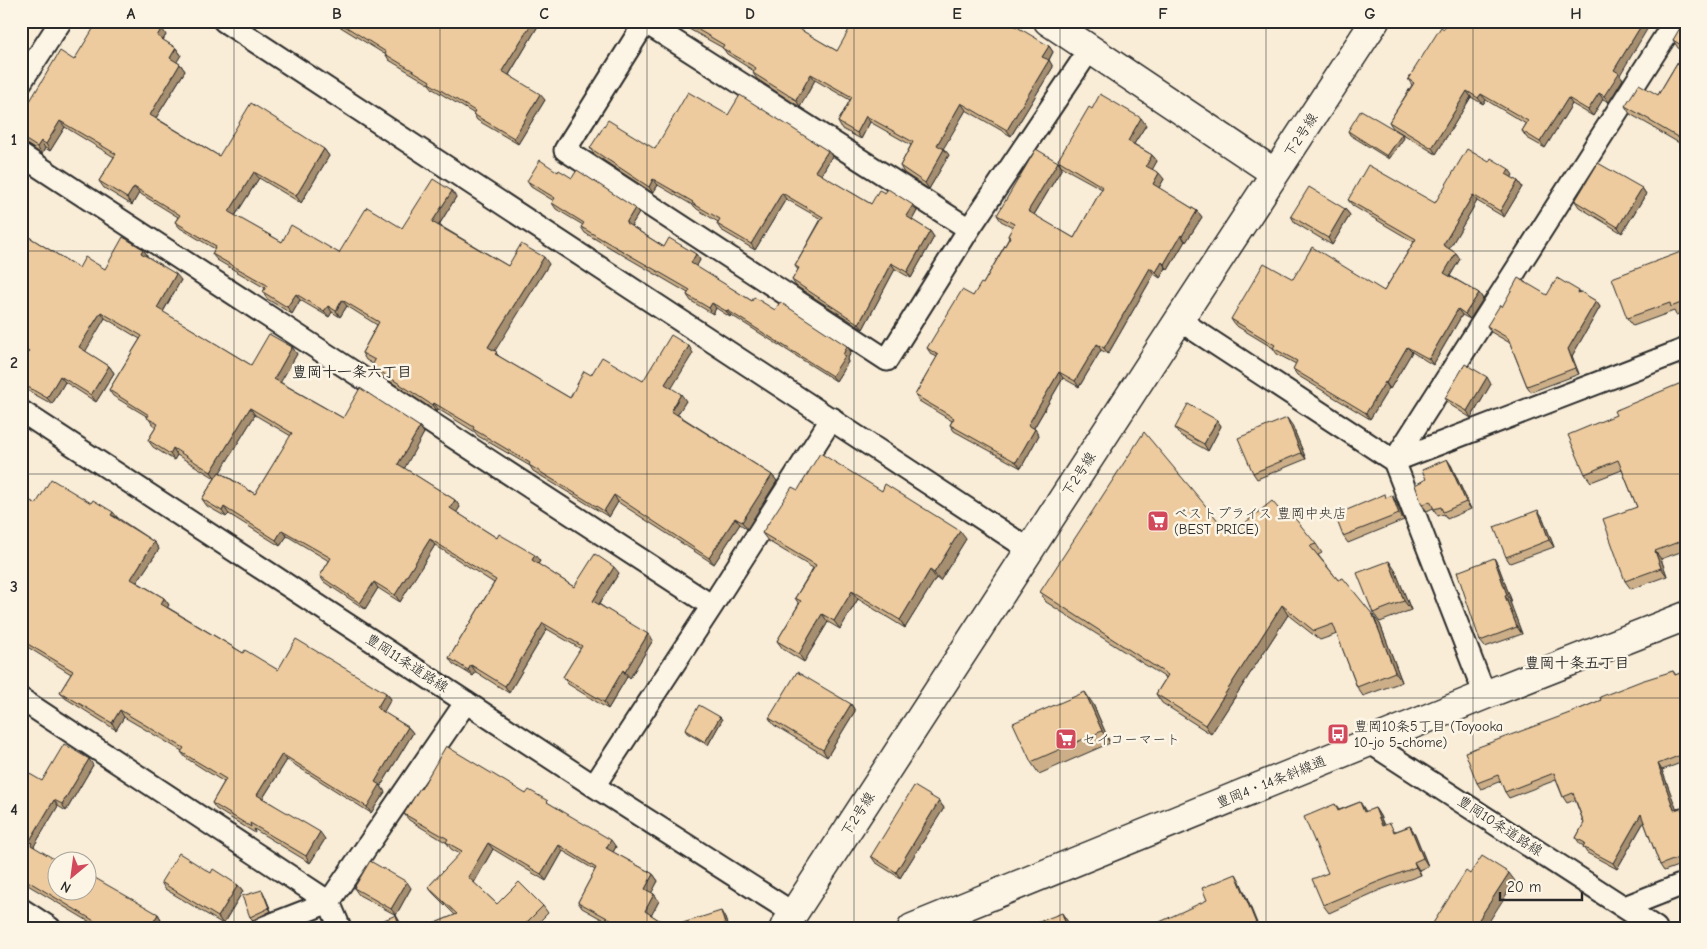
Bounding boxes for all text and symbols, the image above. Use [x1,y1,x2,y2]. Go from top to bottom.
text: A [127,5,136,23]
text: B [332,5,342,23]
text: C [539,5,549,23]
text: D [745,5,755,23]
text: E [952,5,962,23]
text: F [1158,5,1168,23]
text: G [1364,5,1376,23]
text: H [1570,5,1582,23]
street label: 下2号線 [1280,110,1322,160]
text: 1 [11,131,17,149]
text: 2 [10,354,18,372]
district label: 豊岡十一条六丁目 [292,363,412,381]
street label: 下2号線 [1058,449,1100,499]
place label: ベストプライス 豊岡中央店 (BEST PRICE) [1174,505,1347,538]
supermarket icon: ベストプライス 豊岡中央店 (BEST PRICE) [1146,509,1170,533]
text: 3 [10,578,18,596]
street label: 豊岡11条道路線 [362,630,452,696]
district label: 豊岡十条五丁目 [1524,654,1630,672]
place label: 豊岡10条5丁目 (Toyooka 10-jo 5-chome) [1354,718,1503,751]
bus stop icon: 豊岡10条5丁目 (Toyooka 10-jo 5-chome) [1326,722,1350,746]
supermarket icon: セイコーマート [1054,727,1078,751]
place label: セイコーマート [1082,731,1180,748]
street label: 豊岡4・14条斜線通 [1214,752,1328,812]
street label: 下2号線 [837,789,879,839]
street label: 豊岡10条道路線 [1454,792,1546,860]
text: 4 [10,801,18,819]
north arrow [48,852,98,902]
scale bar [1500,869,1582,901]
text: N [58,877,74,897]
text: 20 m [1507,878,1541,896]

